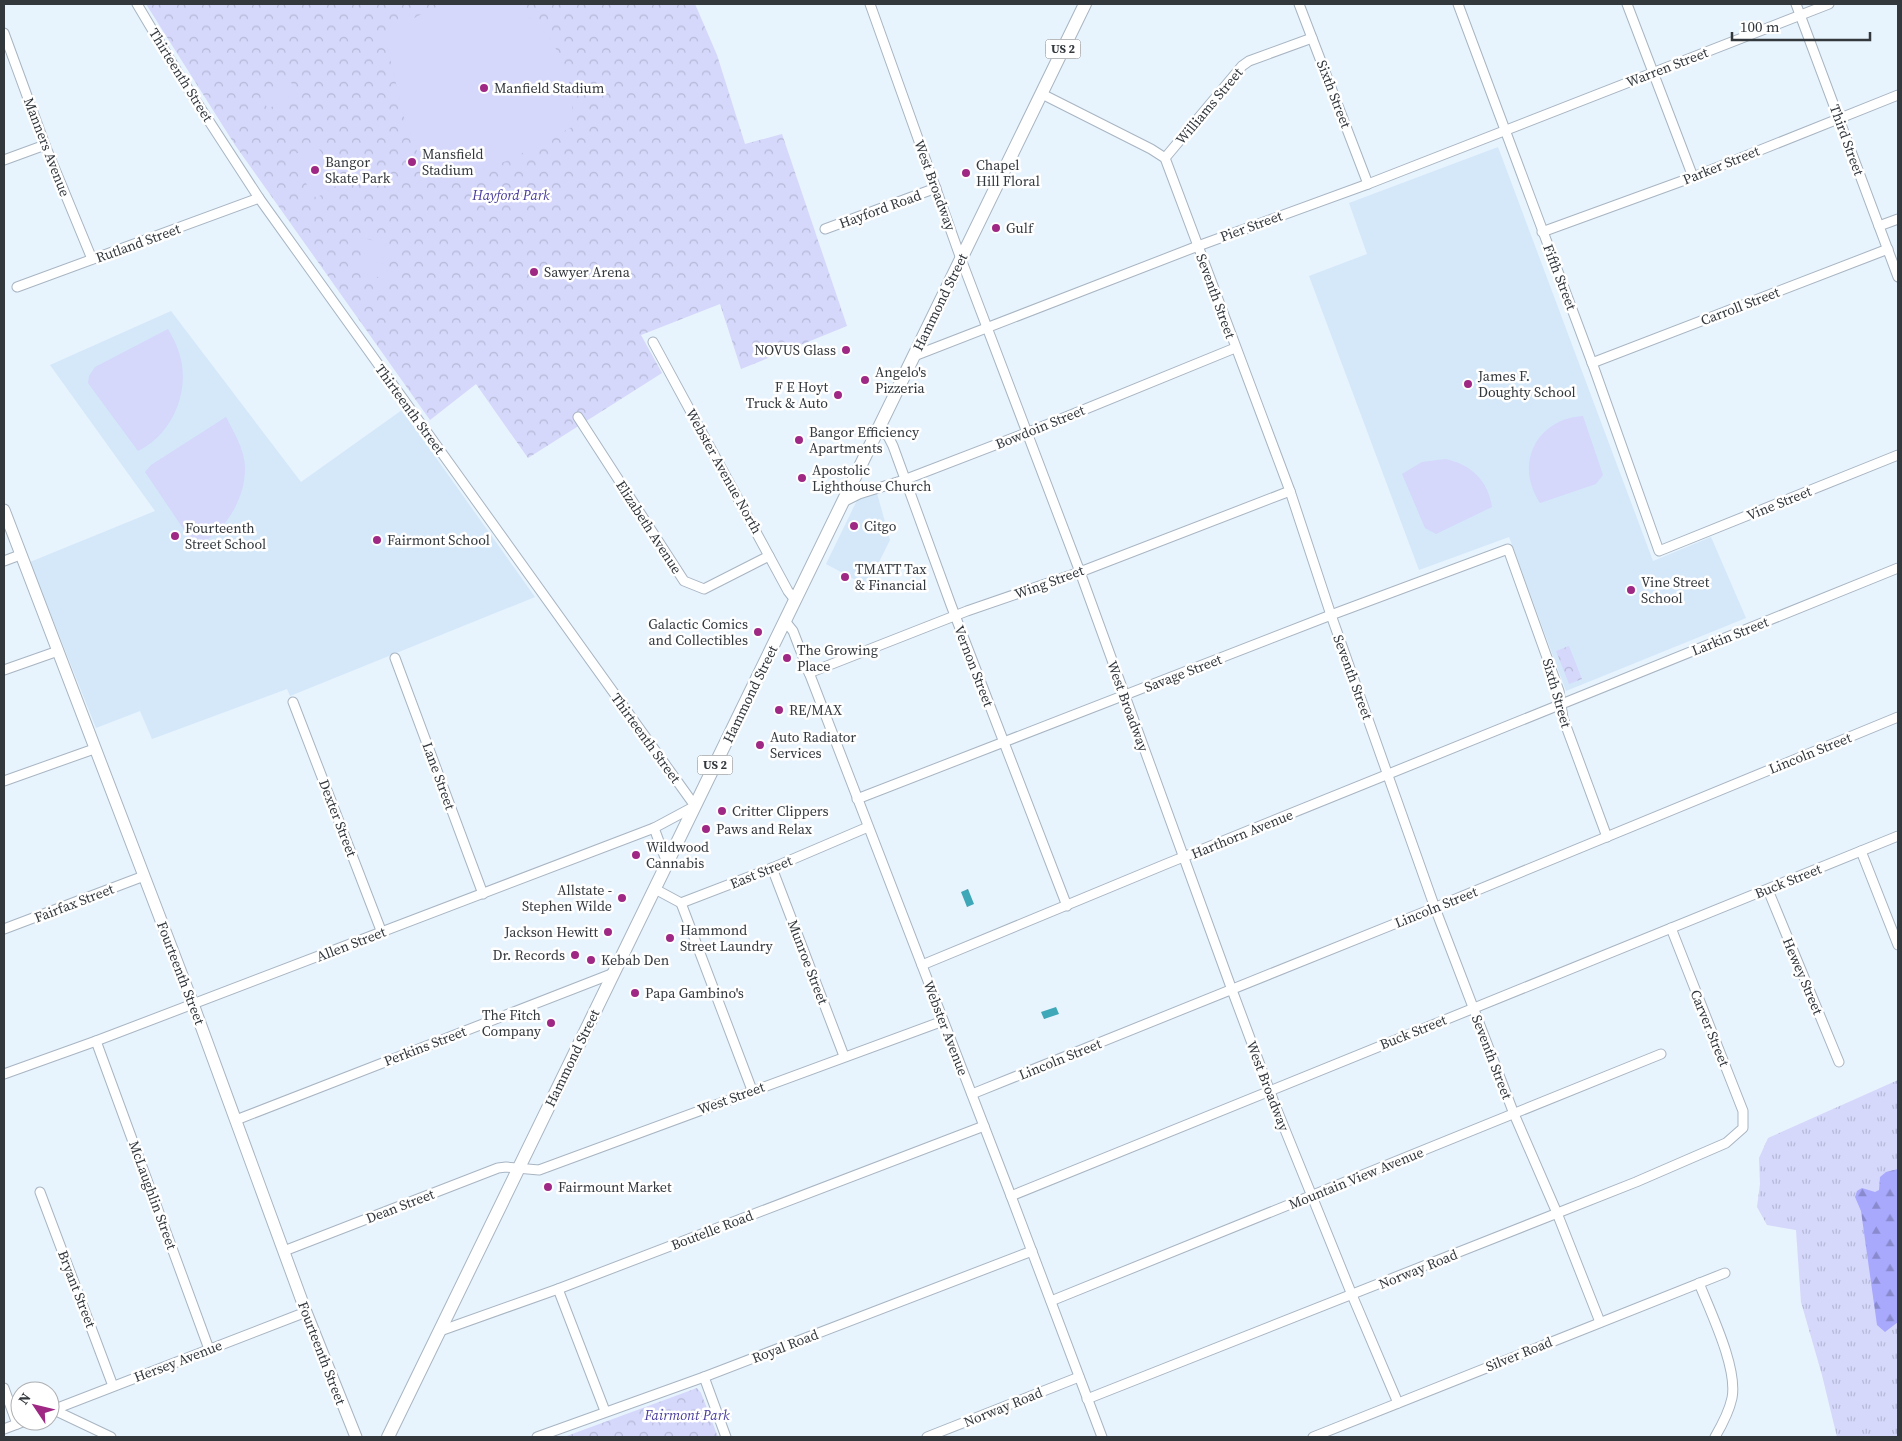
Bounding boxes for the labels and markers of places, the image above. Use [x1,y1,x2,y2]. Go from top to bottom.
place label: Manfield Stadium [494,78,605,98]
marker: Manfield Stadium [478,82,490,94]
place label: Mansfield Stadium [422,144,484,180]
place label: Bangor Skate Park [325,152,391,188]
place label: Chapel Hill Floral [976,155,1040,191]
marker: Mansfield Stadium [406,156,418,168]
marker: Bangor Skate Park [309,164,321,176]
marker: Chapel Hill Floral [960,167,972,179]
place label: Gulf [1006,218,1034,238]
marker: Gulf [990,222,1002,234]
place label: Sawyer Arena [544,262,631,282]
marker: Sawyer Arena [528,266,540,278]
place label: NOVUS Glass [754,340,836,360]
marker: NOVUS Glass [840,344,852,356]
place label: Angelo's Pizzeria [875,362,926,398]
place label: James F. Doughty School [1477,366,1576,402]
marker: Angelo's Pizzeria [859,374,871,386]
place label: F E Hoyt Truck & Auto [746,377,828,413]
marker: James F. Doughty School [1462,378,1474,390]
marker: F E Hoyt Truck & Auto [832,389,844,401]
place label: Bangor Efficiency Apartments [809,422,920,458]
marker: Bangor Efficiency Apartments [793,434,805,446]
place label: Apostolic Lighthouse Church [812,460,931,496]
marker: Apostolic Lighthouse Church [796,472,808,484]
place label: Citgo [864,516,897,536]
place label: Fourteenth Street School [185,518,266,554]
marker: Citgo [848,520,860,532]
marker: Fourteenth Street School [169,530,181,542]
place label: Fairmont School [387,530,490,550]
marker: Fairmont School [371,534,383,546]
place label: TMATT Tax & Financial [855,559,927,595]
marker: TMATT Tax & Financial [839,571,851,583]
place label: Vine Street School [1641,572,1710,608]
marker: Vine Street School [1625,584,1637,596]
place label: Galactic Comics and Collectibles [648,614,748,650]
marker: Galactic Comics and Collectibles [752,626,764,638]
place label: The Growing Place [797,640,878,676]
marker: The Growing Place [781,652,793,664]
place label: RE/MAX [789,700,842,720]
marker: RE/MAX [773,704,785,716]
place label: Auto Radiator Services [770,727,856,763]
marker: Auto Radiator Services [754,739,766,751]
place label: Critter Clippers [732,801,829,821]
marker: Critter Clippers [716,805,728,817]
place label: Paws and Relax [716,819,813,839]
marker: Paws and Relax [700,823,712,835]
place label: Wildwood Cannabis [646,837,709,873]
marker: Wildwood Cannabis [630,849,642,861]
place label: Allstate - Stephen Wilde [522,880,612,916]
marker: Allstate - Stephen Wilde [616,892,628,904]
place label: Hammond Street Laundry [680,920,774,956]
place label: Jackson Hewitt [503,922,598,942]
marker: Jackson Hewitt [602,926,614,938]
marker: Hammond Street Laundry [664,932,676,944]
place label: Dr. Records [493,945,565,965]
marker: Dr. Records [569,949,581,961]
place label: Kebab Den [601,950,670,970]
marker: Kebab Den [585,954,597,966]
place label: Papa Gambino's [645,983,744,1003]
marker: Papa Gambino's [629,987,641,999]
place label: The Fitch Company [482,1005,542,1041]
marker: The Fitch Company [545,1017,557,1029]
place label: Fairmount Market [558,1177,672,1197]
marker: Fairmount Market [542,1181,554,1193]

